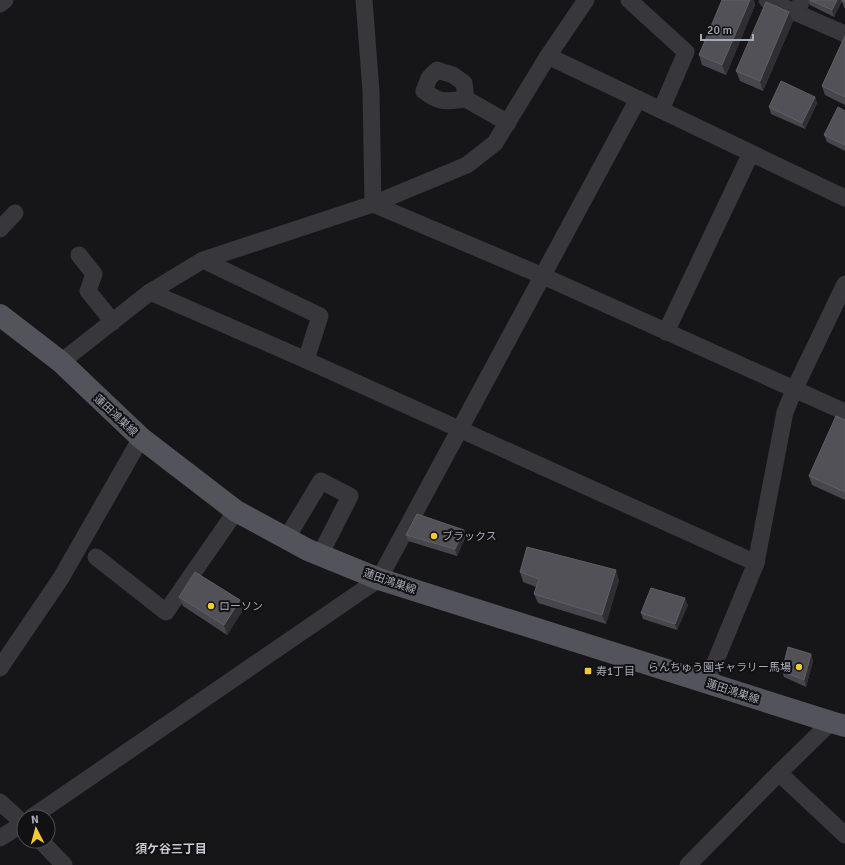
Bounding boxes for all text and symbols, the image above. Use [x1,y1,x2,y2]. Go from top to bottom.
scale bar [701,16,753,42]
text: 20 m [707,23,732,38]
street label: 蓮田鴻巣線 [91,392,140,439]
place label: ブラックス [442,530,497,543]
marker: ブラックス [429,531,439,541]
street label: 蓮田鴻巣線 [362,566,418,597]
place label: ローソン [219,600,263,613]
marker: ローソン [206,601,216,611]
place label: らんちゅう園ギャラリー馬場 [648,661,791,674]
marker: らんちゅう園ギャラリー馬場 [794,662,804,672]
place label: 寿1丁目 [596,665,635,678]
marker: 寿1丁目 [583,666,593,676]
street label: 蓮田鴻巣線 [705,677,761,706]
north arrow [16,809,56,849]
text: N [31,813,39,826]
district label: 須ケ谷三丁目 [135,842,207,857]

